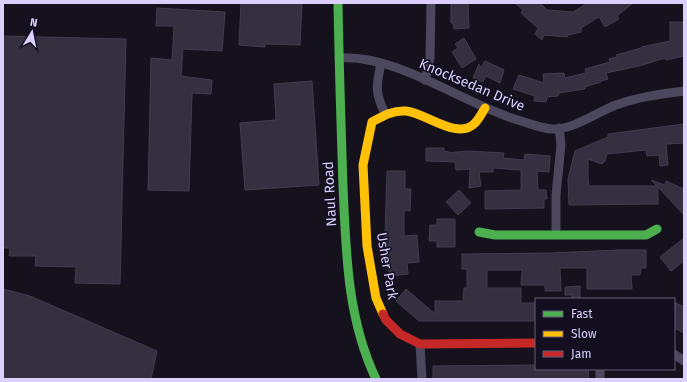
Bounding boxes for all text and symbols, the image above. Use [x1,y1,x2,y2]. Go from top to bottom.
north arrow [12,12,52,52]
text: N [29,16,38,30]
street label: Knocksedan Drive [417,55,527,115]
street label: Naul Road [320,161,340,227]
street label: Usher Park [373,231,401,302]
legend [535,298,675,370]
text: Fast [571,307,593,321]
text: Slow [571,327,597,341]
text: Jam [571,347,591,361]

